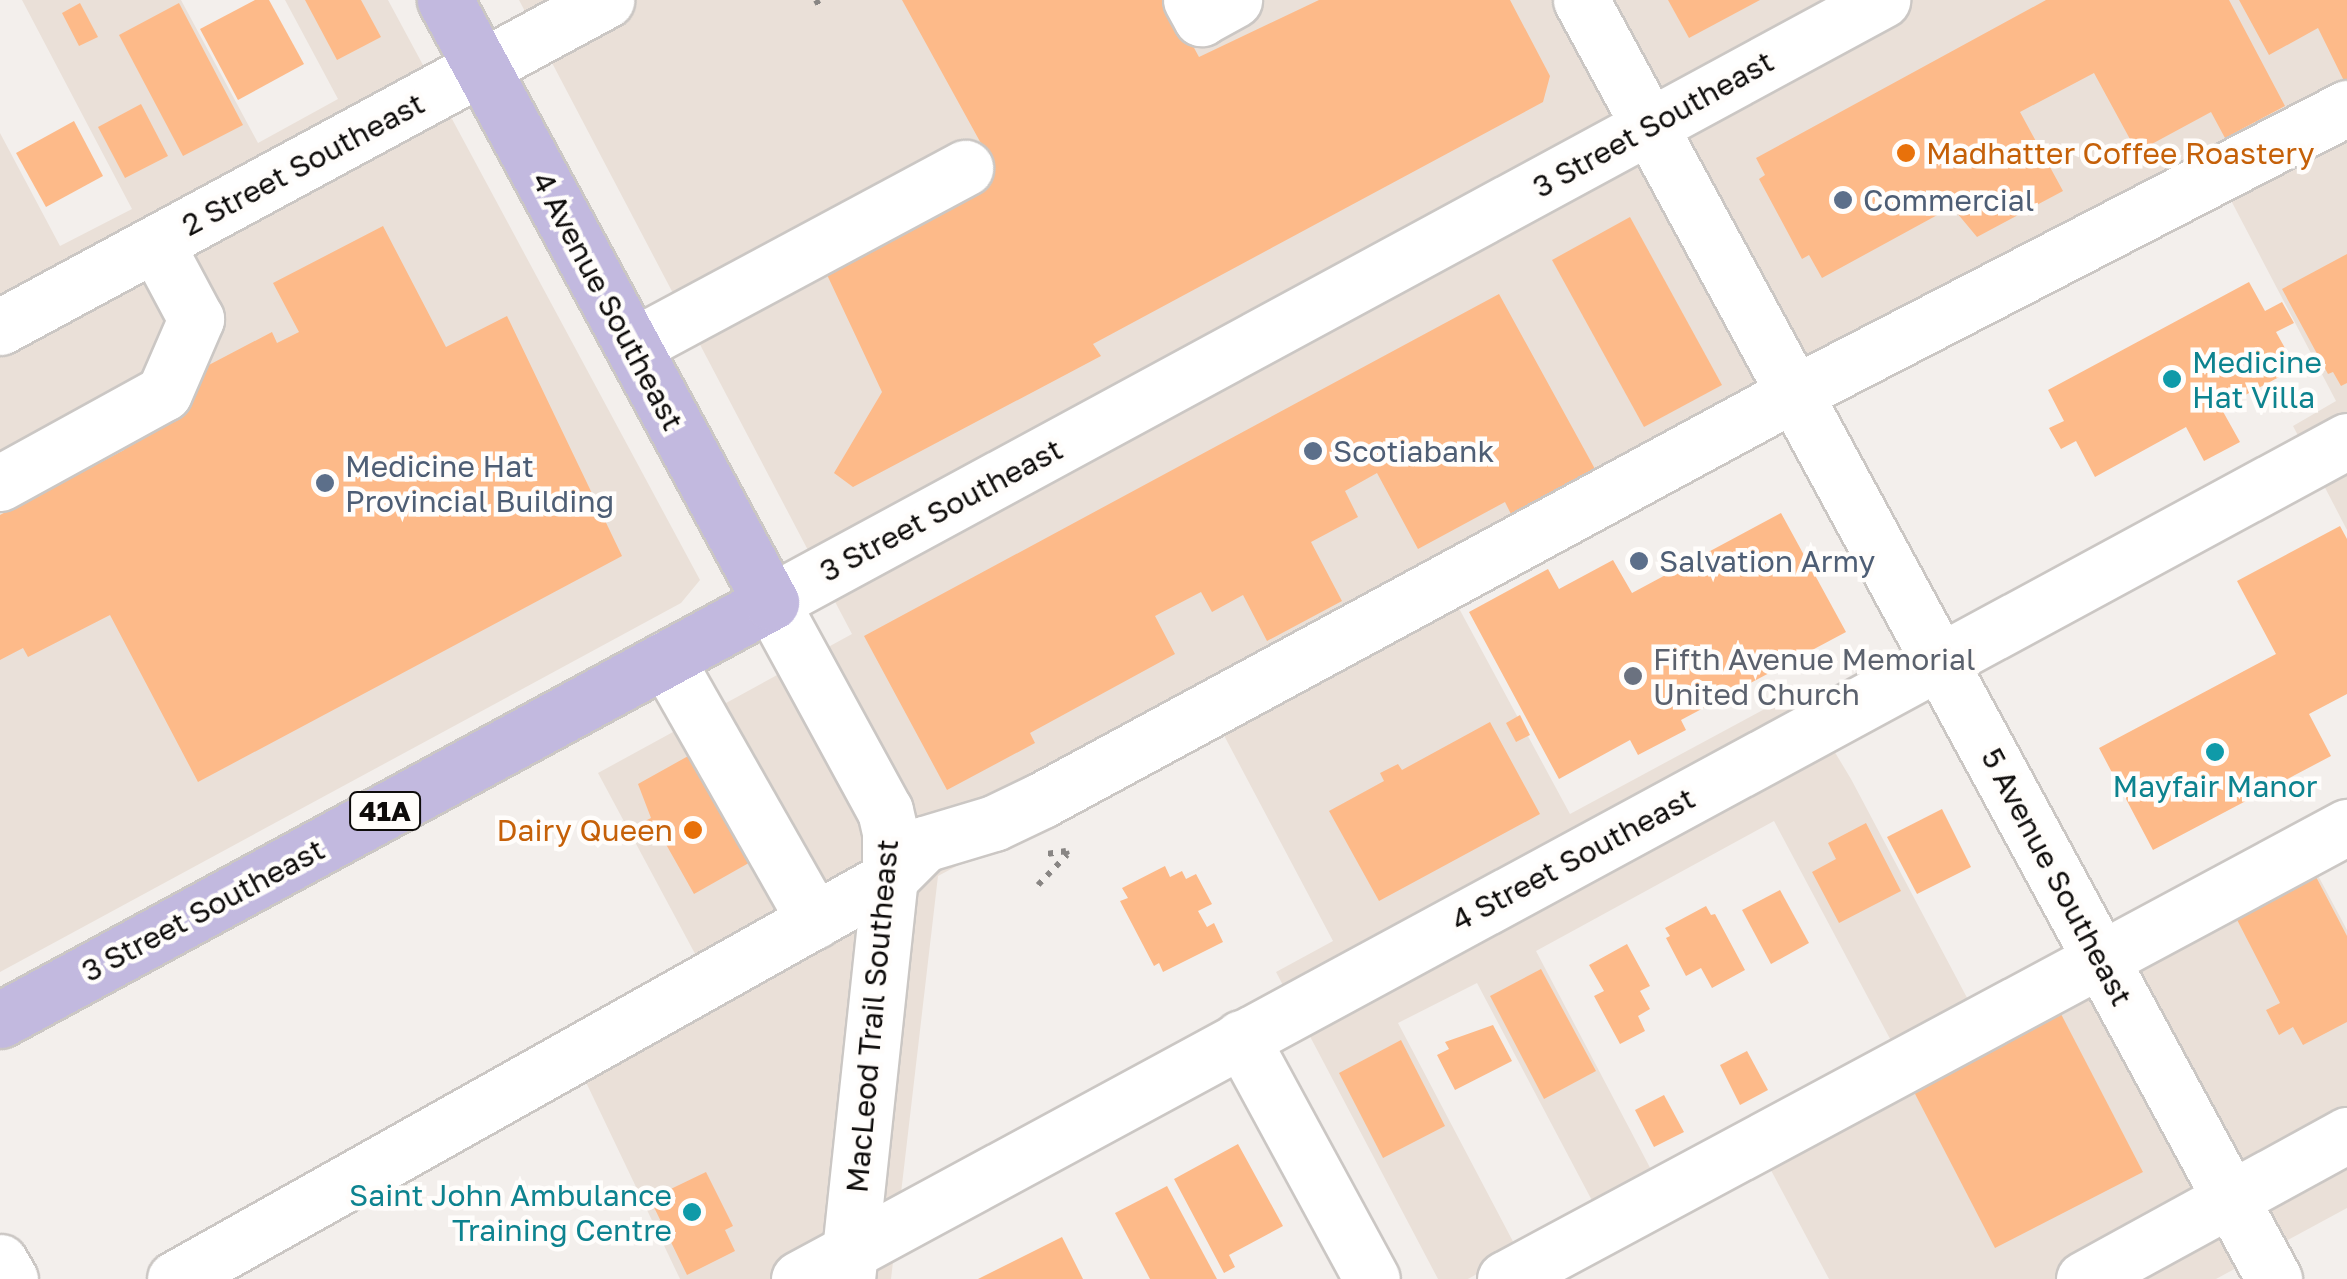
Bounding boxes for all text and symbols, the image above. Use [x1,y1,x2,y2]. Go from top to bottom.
street label: 3 Street Southeast [1526,43,1780,205]
street label: 2 Street Southeast [176,85,430,243]
place label: Madhatter Coffee Roastery [1926,135,2315,171]
marker: Madhatter Coffee Roastery [1895,142,1917,164]
street label: 4 Avenue Southeast [525,166,691,436]
place label: Commercial [1863,182,2034,218]
marker: Commercial [1832,189,1854,211]
place label: Medicine Hat Villa [2192,344,2322,414]
marker: Medicine Hat Villa [2161,368,2183,390]
street label: 3 Street Southeast [814,431,1068,589]
place label: Scotiabank [1333,433,1494,469]
marker: Scotiabank [1302,440,1324,462]
place label: Medicine Hat Provincial Building [345,448,614,518]
marker: Medicine Hat Provincial Building [314,472,336,494]
place label: Salvation Army [1659,543,1875,579]
marker: Salvation Army [1628,550,1650,572]
place label: Fifth Avenue Memorial United Church [1653,641,1976,712]
marker: Fifth Avenue Memorial United Church [1622,665,1644,687]
marker: Mayfair Manor [2204,741,2226,763]
street label: 5 Avenue Southeast [1974,742,2140,1012]
place label: Mayfair Manor [2113,768,2317,804]
street label: 4 Street Southeast [1445,780,1701,938]
road number: 41A [348,788,422,834]
place label: Dairy Queen [497,812,673,848]
marker: Dairy Queen [682,819,704,841]
street label: 3 Street Southeast [76,831,330,989]
street label: MacLeod Trail Southeast [839,838,905,1194]
place label: Saint John Ambulance Training Centre [349,1177,672,1248]
marker: Saint John Ambulance Training Centre [681,1201,703,1223]

